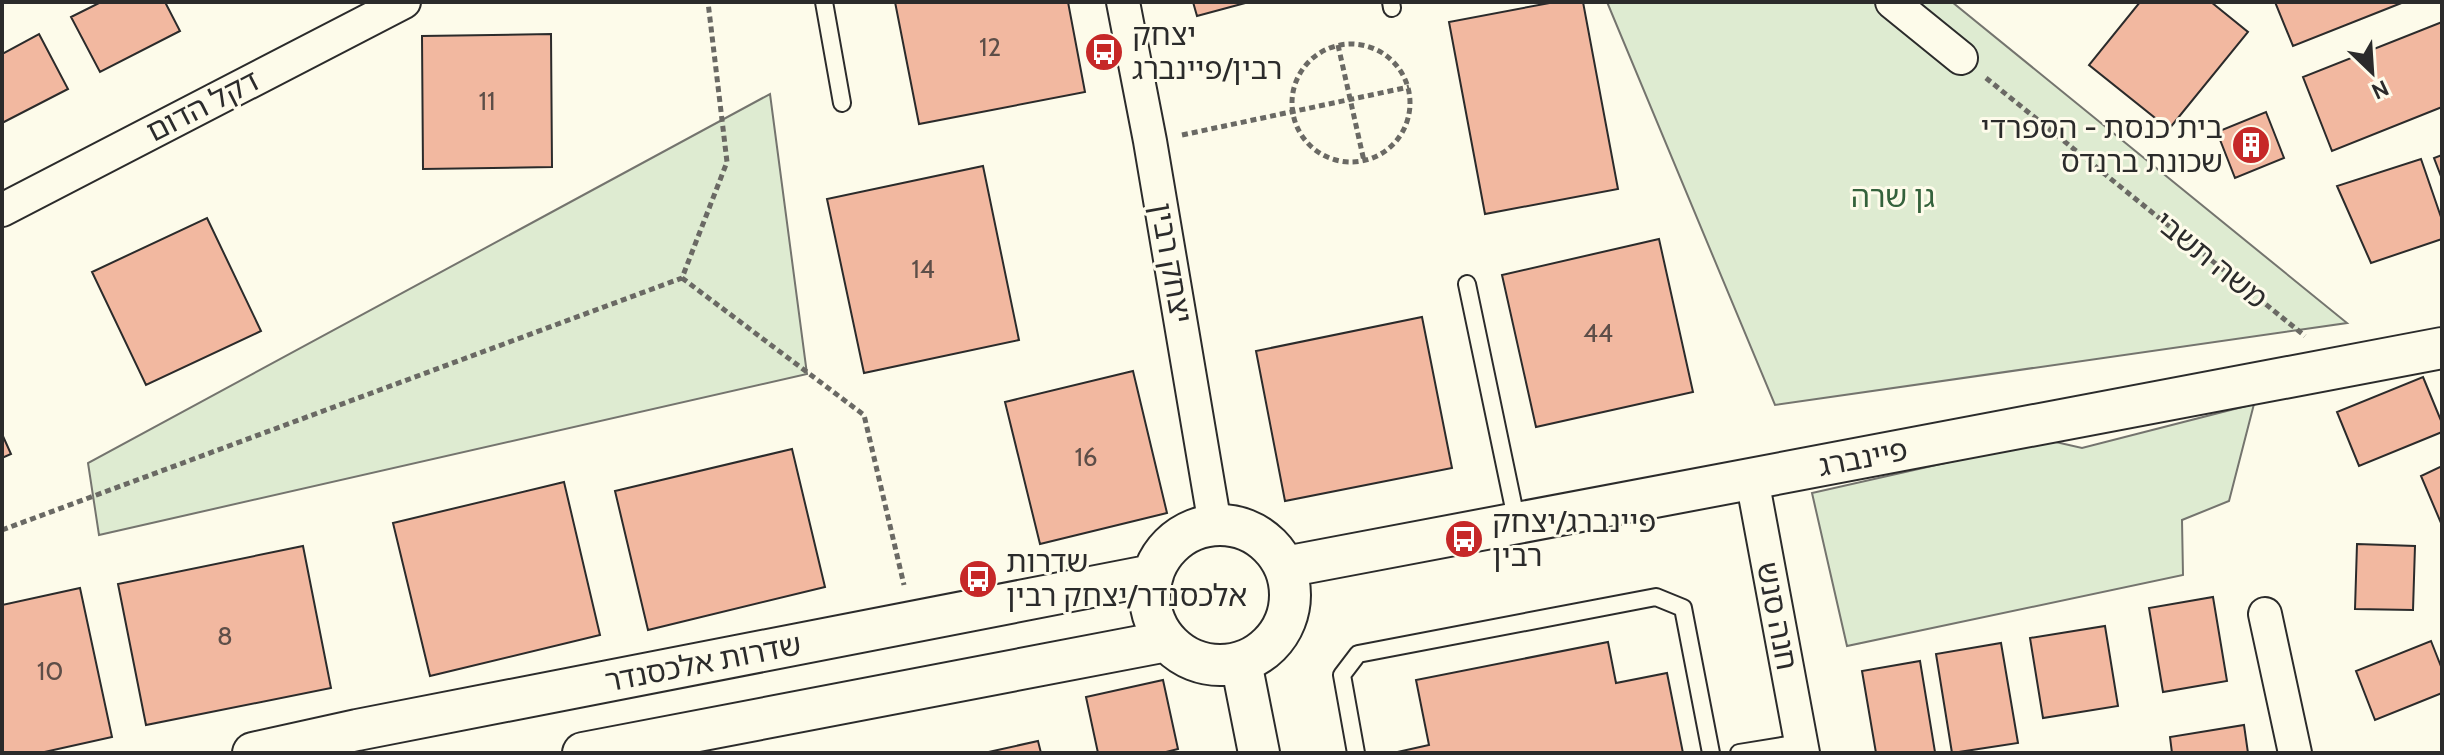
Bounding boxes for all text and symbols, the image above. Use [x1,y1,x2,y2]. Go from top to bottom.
place label: יצחק רבין/פיינברג [1132,16,1282,87]
house number: 12 [979,31,1001,63]
bus stop icon: יצחק רבין/פיינברג [1083,31,1125,73]
north arrow [2332,32,2412,112]
street label: דקל הדום [140,61,265,150]
text: N [2367,74,2393,105]
house number: 11 [479,85,495,117]
place label: בית כנסת - הספרדי שכונת ברנדס [1981,109,2223,180]
building icon: בית כנסת - הספרדי שכונת ברנדס [2230,124,2272,166]
park label: גן שרה [1851,178,1935,215]
street label: יצחק רבין [1143,200,1200,326]
street label: משה תשבי [2147,203,2275,316]
house number: 14 [911,253,935,285]
house number: 44 [1583,317,1613,349]
street label: פיינברג [1815,431,1911,484]
house number: 16 [1074,441,1098,473]
place label: פיינברג/יצחק רבין [1492,503,1656,574]
bus stop icon: פיינברג/יצחק רבין [1443,518,1485,560]
place label: שדרות אלכסנדר/יצחק רבין [1006,543,1247,614]
bus stop icon: שדרות אלכסנדר/יצחק רבין [957,558,999,600]
street label: חנה סנש [1749,559,1806,673]
house number: 8 [217,620,233,652]
street label: שדרות אלכסנדר [602,625,804,700]
house number: 10 [37,655,63,687]

